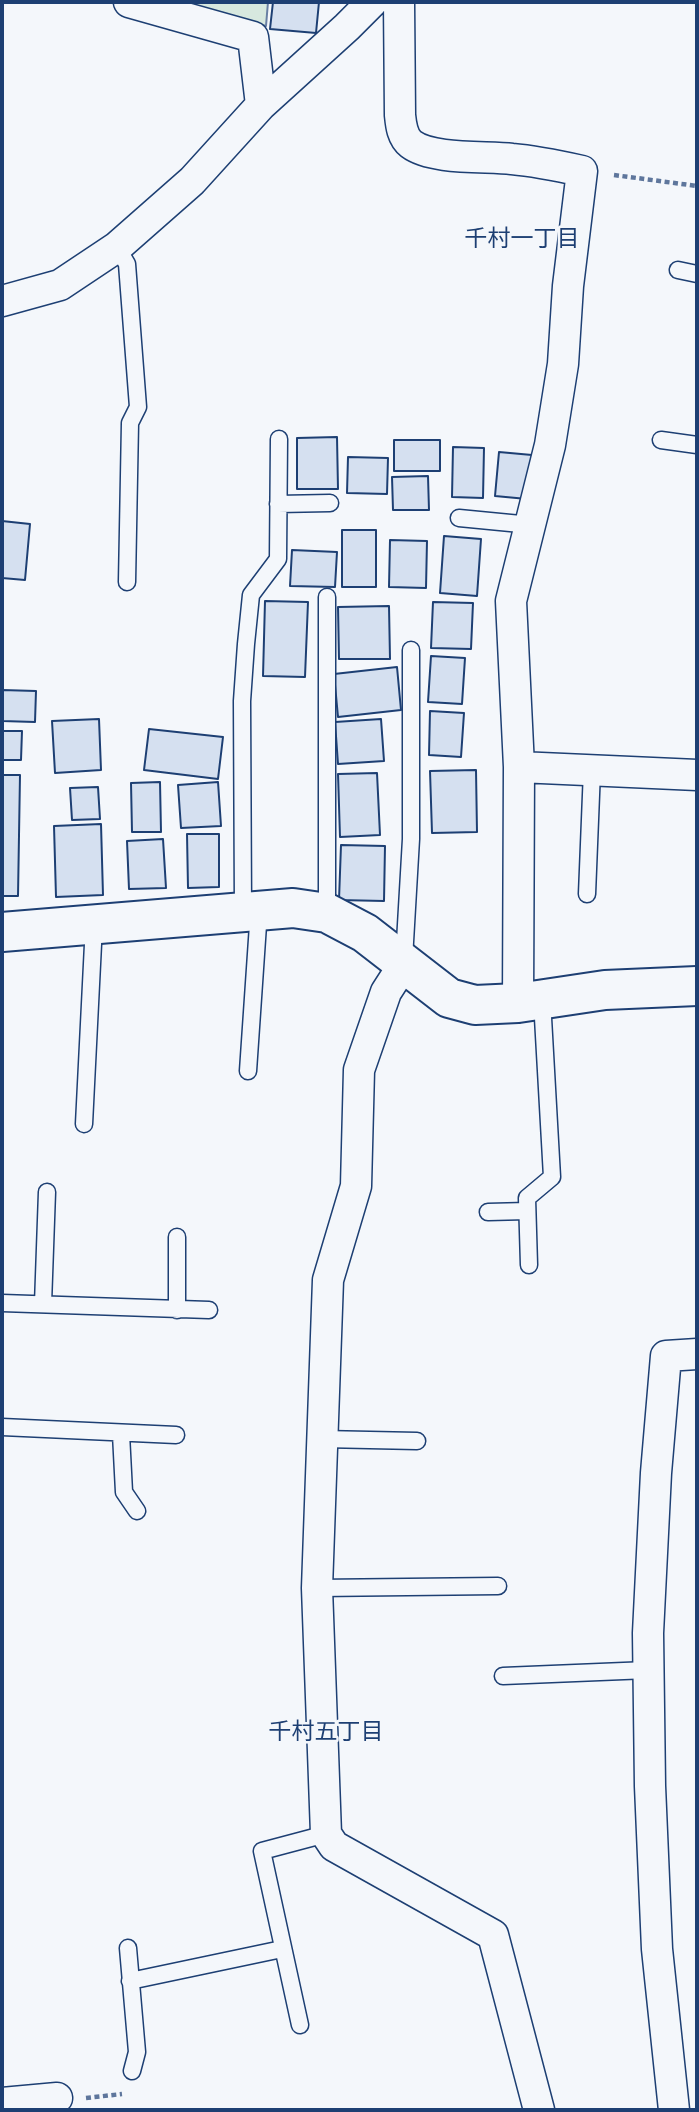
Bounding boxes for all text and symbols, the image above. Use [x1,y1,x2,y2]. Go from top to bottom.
district label: 千村一丁目 [465,226,579,254]
district label: 千村五丁目 [269,1719,383,1747]

